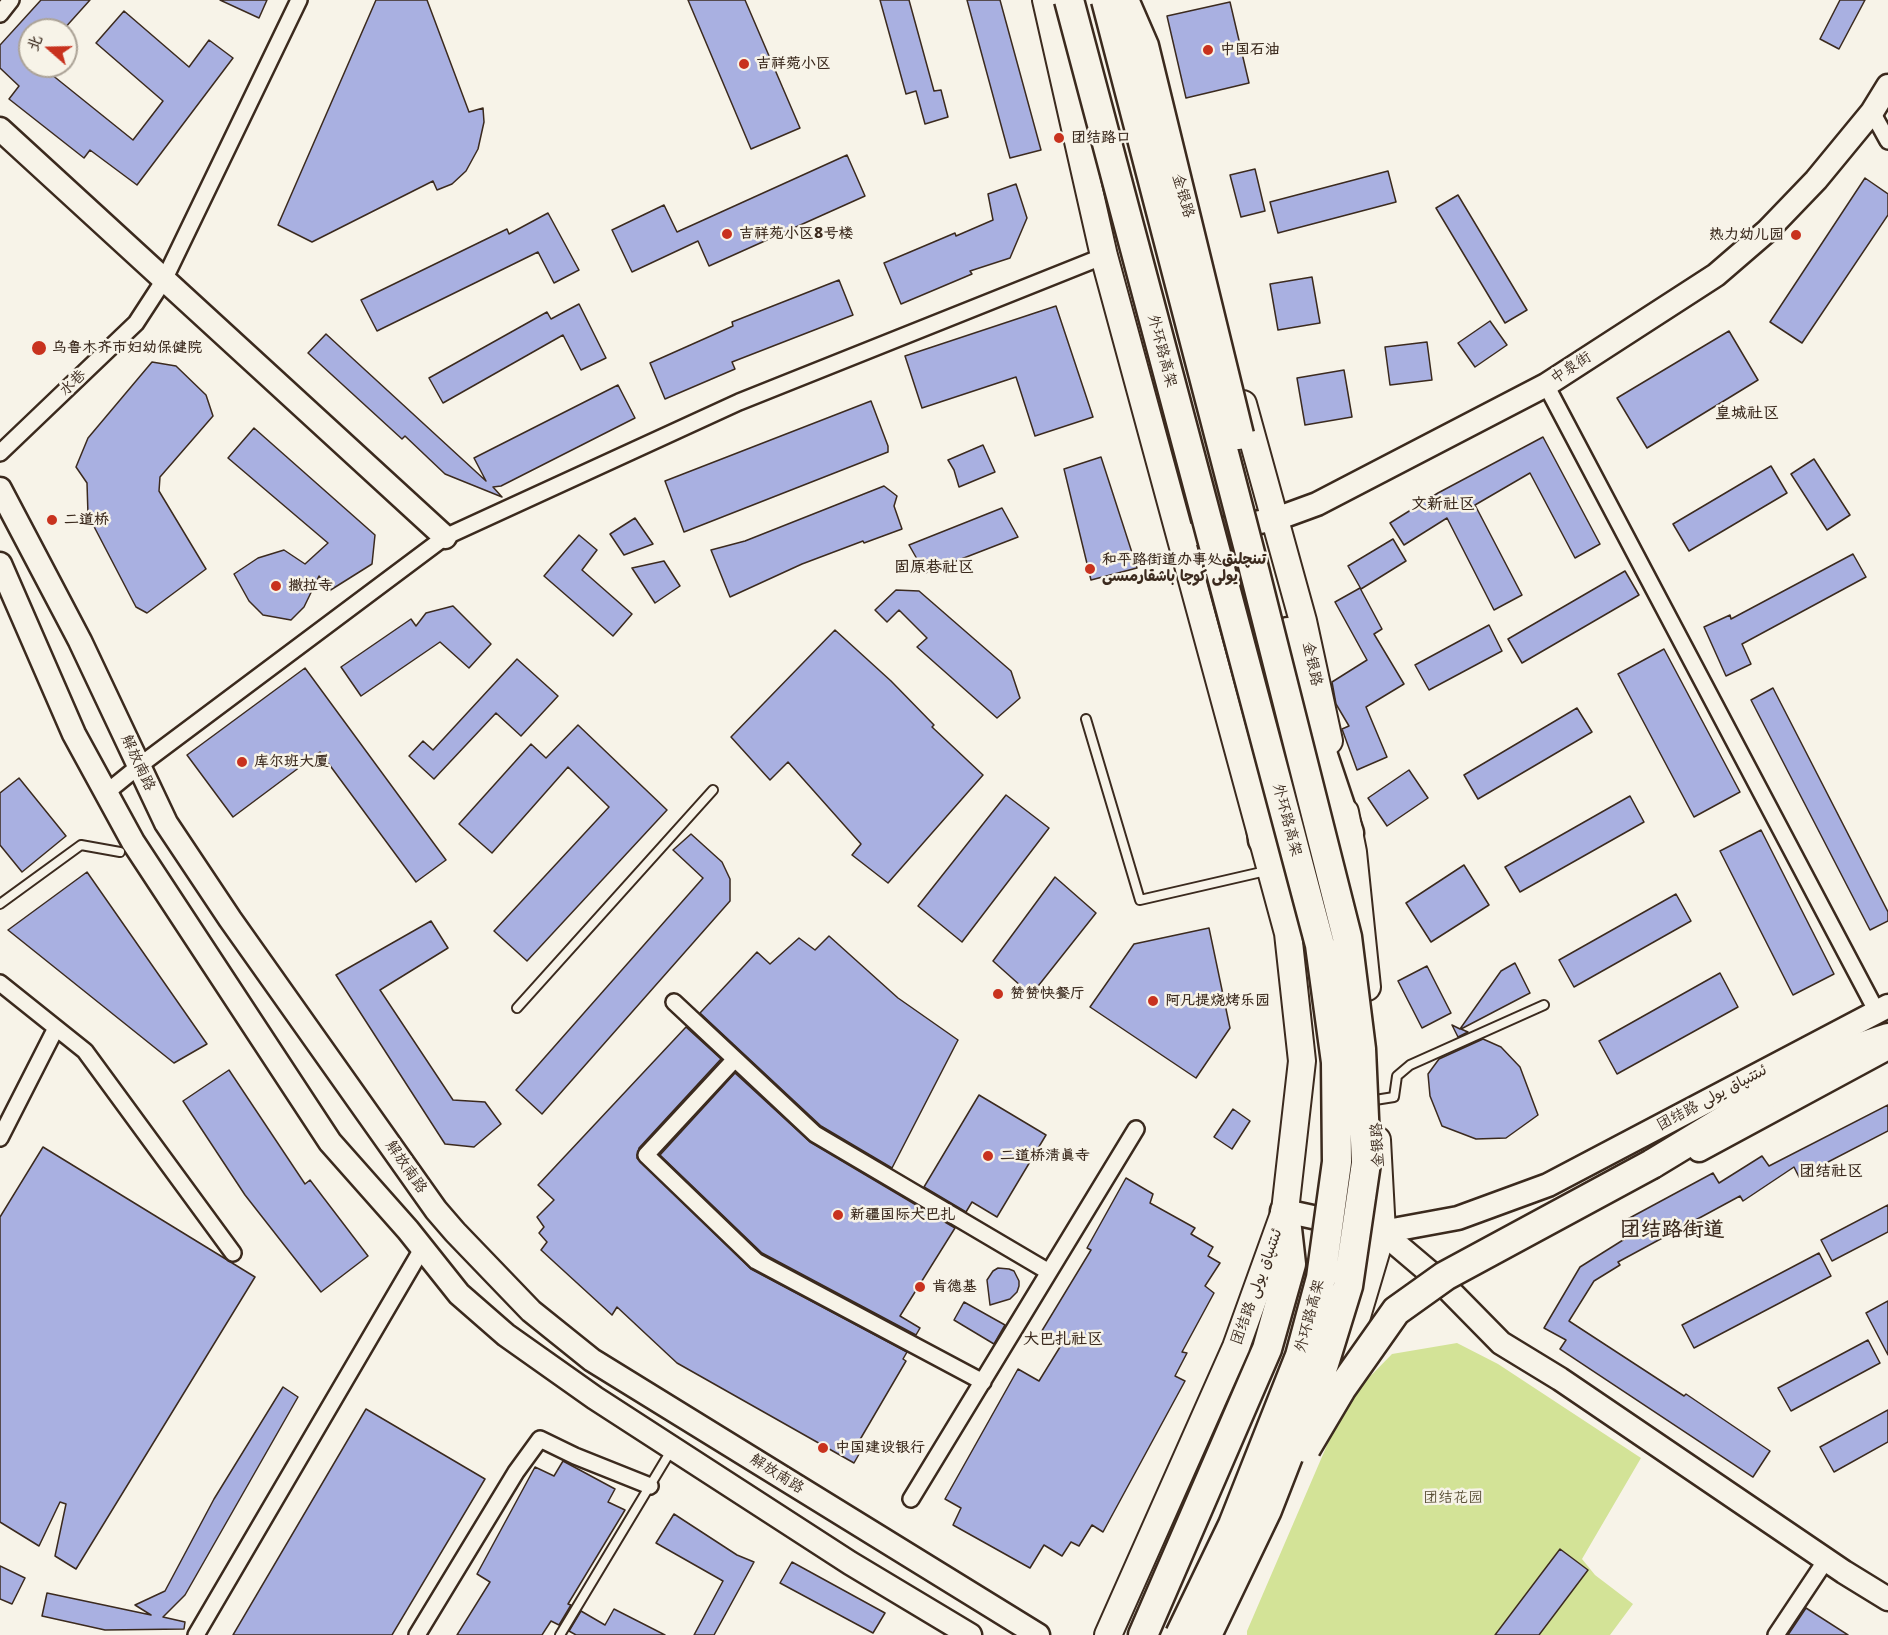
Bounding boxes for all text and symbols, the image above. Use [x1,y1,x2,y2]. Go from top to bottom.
north arrow [18,18,78,78]
text: 北 [19,31,47,54]
place label: 中国石油 [1220,41,1280,59]
marker: 中国石油 [1201,43,1215,57]
place label: 吉祥菀小区 [756,55,831,73]
marker: 吉祥菀小区 [737,57,751,71]
place label: 团结路口 [1071,129,1131,147]
marker: 团结路口 [1052,131,1066,145]
street label: 金银路 [1168,172,1198,220]
place label: 吉祥苑小区8号楼 [739,225,853,243]
place label: 热力幼儿园 [1709,226,1784,244]
marker: 吉祥苑小区8号楼 [720,227,734,241]
marker: 热力幼儿园 [1789,228,1803,242]
street label: 外环路高架 [1144,312,1180,390]
marker: 乌鲁木齐市妇幼保健院 [30,339,48,357]
place label: 乌鲁木齐市妇幼保健院 [52,339,202,357]
street label: 中泉街 [1547,348,1595,388]
street label: 水巷 [56,366,90,400]
district label: 皇城社区 [1715,404,1779,424]
district label: 文新社区 [1411,495,1475,515]
place label: 二道桥 [64,511,109,529]
marker: 二道桥 [45,513,59,527]
place label: 和平路街道办事处تىنچلىق يولى كوچا باشقارمىسى [1102,551,1266,586]
district label: 固原巷社区 [894,558,974,578]
marker: 和平路街道办事处تىنچلىق يولى كوچا باشقارمىسى [1083,562,1097,576]
place label: 撒拉寺 [288,577,333,595]
marker: 撒拉寺 [269,579,283,593]
street label: 金银路 [1299,640,1325,688]
street label: 解放南路 [117,732,159,794]
place label: 库尔班大厦 [254,753,329,771]
marker: 库尔班大厦 [235,755,249,769]
street label: 外环路高架 [1269,781,1305,859]
place label: 赞赞快餐厅 [1010,985,1085,1003]
marker: 赞赞快餐厅 [991,987,1005,1001]
place label: 阿凡提烧烤乐园 [1165,992,1270,1010]
marker: 阿凡提烧烤乐园 [1146,994,1160,1008]
street label: 团结路 ئىتتىپاق يولى [1654,1061,1770,1135]
street label: 金银路 [1368,1122,1388,1168]
street label: 解放南路 [381,1137,431,1197]
place label: 二道桥清真寺 [1000,1147,1090,1165]
marker: 二道桥清真寺 [981,1149,995,1163]
district label: 团结社区 [1799,1162,1863,1182]
place label: 新疆国际大巴扎 [850,1206,955,1224]
marker: 新疆国际大巴扎 [831,1208,845,1222]
district label: 团结路街道 [1620,1217,1724,1243]
street label: 团结路 ئىتتىپاق يولى [1228,1226,1286,1348]
street label: 外环路高架 [1292,1277,1328,1355]
place label: 肯德基 [932,1278,977,1296]
marker: 肯德基 [913,1280,927,1294]
district label: 大巴扎社区 [1023,1330,1103,1350]
place label: 中国建设银行 [835,1439,925,1457]
marker: 中国建设银行 [816,1441,830,1455]
street label: 解放南路 [747,1450,807,1498]
park label: 团结花园 [1423,1489,1483,1507]

